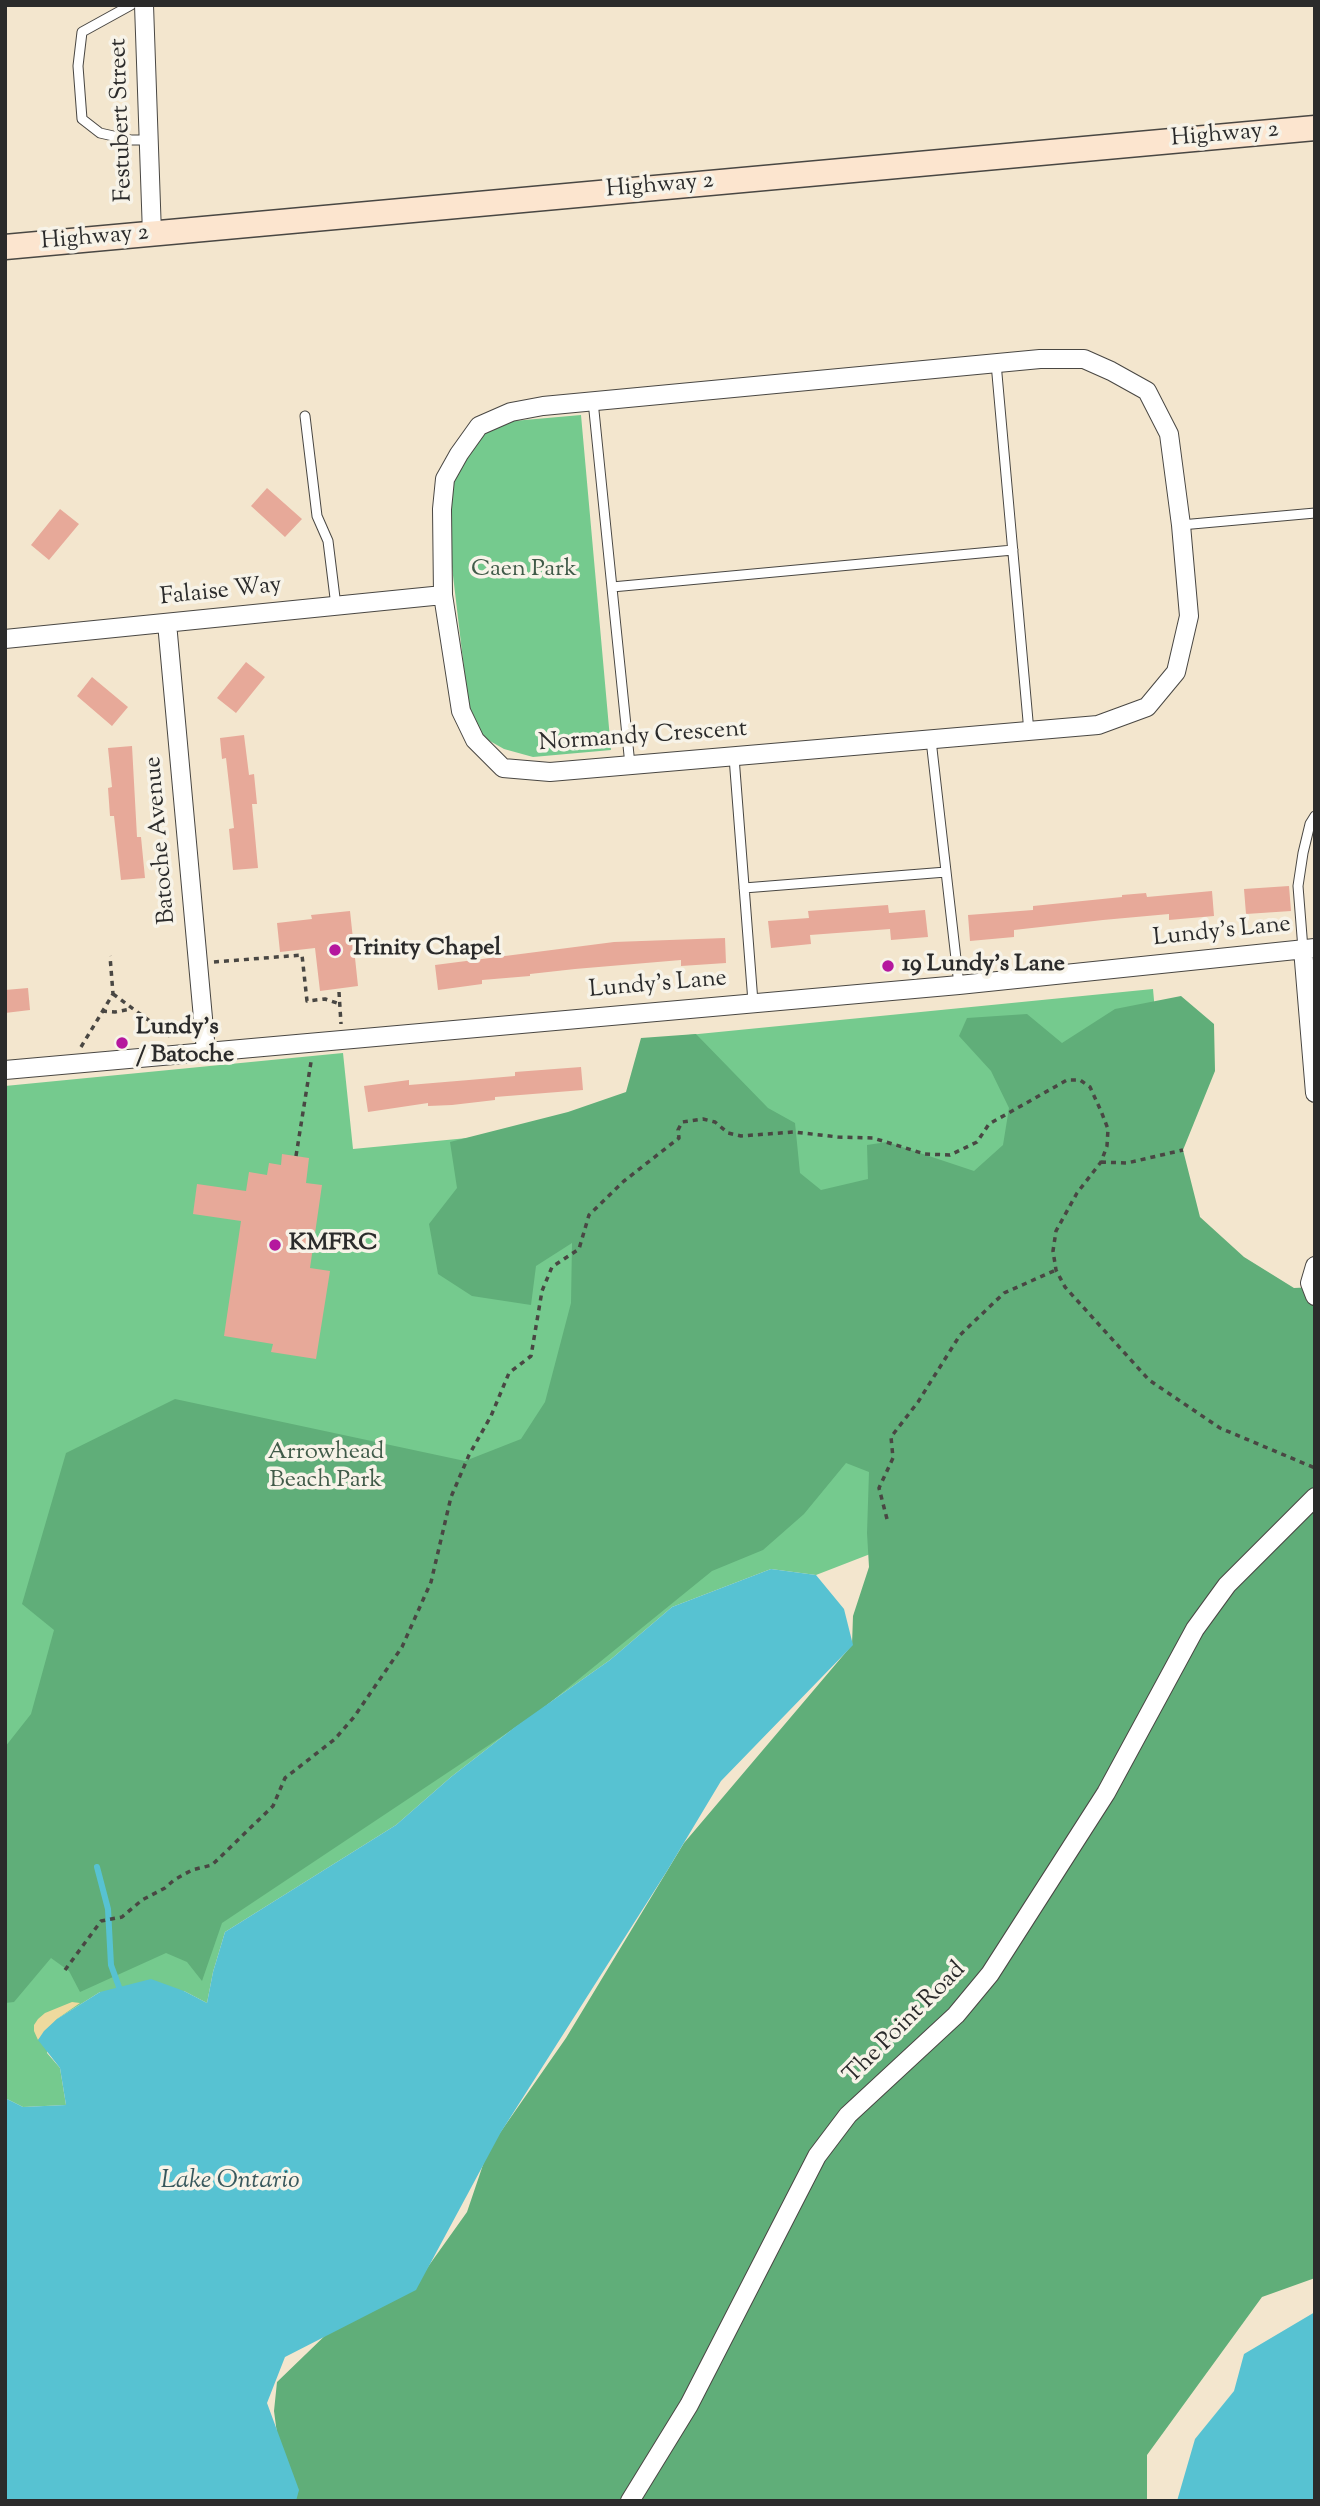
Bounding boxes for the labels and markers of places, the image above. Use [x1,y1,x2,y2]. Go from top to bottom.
place label: Trinity Chapel [349,936,501,964]
marker: Trinity Chapel [327,942,343,958]
place label: 19 Lundy's Lane [902,952,1065,980]
marker: 19 Lundy's Lane [880,958,896,974]
place label: Lundy's / Batoche [136,1015,234,1071]
marker: Lundy's / Batoche [114,1035,130,1051]
place label: KMFRC [289,1231,378,1259]
marker: KMFRC [267,1237,283,1253]

